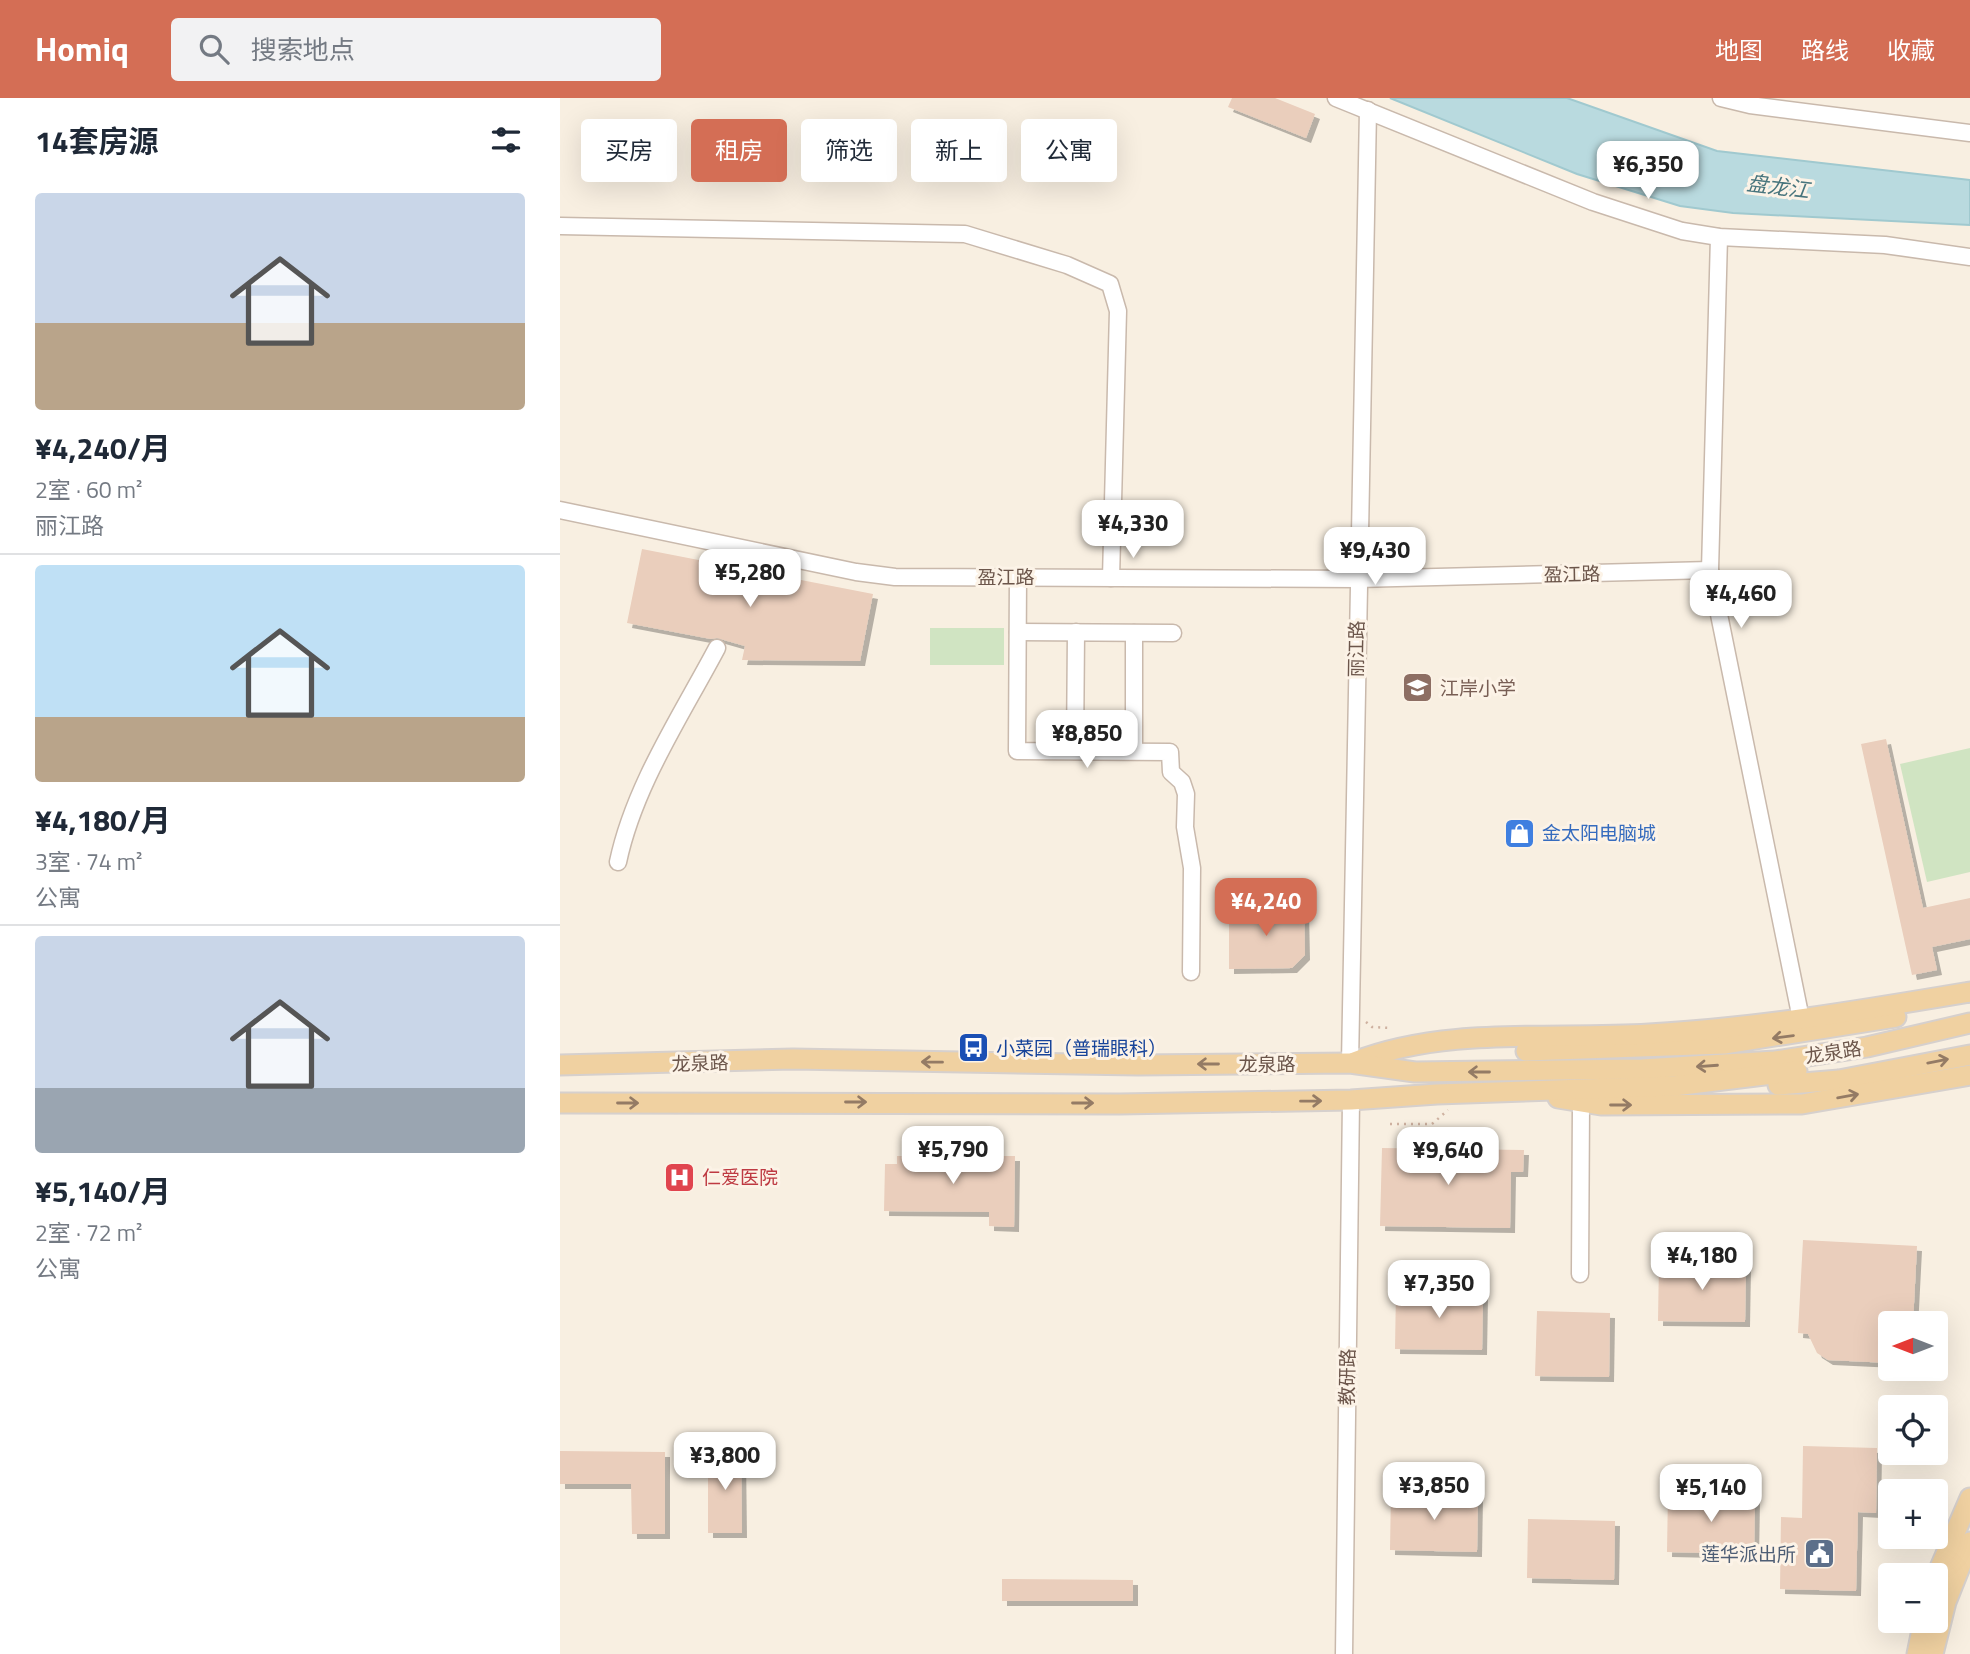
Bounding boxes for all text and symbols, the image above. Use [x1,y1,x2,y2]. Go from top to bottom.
search box [171,18,661,81]
text: Homiq [35,24,129,74]
icon: search [195,30,233,68]
text: 搜索地点 [251,30,355,69]
text: 地图 [1715,32,1763,68]
text: 路线 [1801,32,1849,68]
text: 收藏 [1887,32,1935,68]
text: 14套房源 [35,118,159,164]
chip: 买房 [581,119,677,182]
chip: 租房 [691,119,787,182]
chip: 筛选 [801,119,897,182]
chip: 新上 [911,119,1007,182]
chip: 公寓 [1021,119,1117,182]
icon: filters [487,121,525,159]
pin: ¥6,350 [1591,141,1705,201]
text: ¥6,350 [1613,146,1683,181]
water label: 盘龙江 [1745,166,1813,206]
icon: home [217,238,343,364]
text: ¥4,240/月 [35,425,171,471]
text: 2室 · 60 m² [35,472,142,507]
pin: ¥4,330 [1076,500,1190,560]
text: ¥4,330 [1098,505,1168,540]
text: 丽江路 [35,508,104,543]
pin: ¥9,430 [1318,528,1432,587]
text: ¥9,430 [1340,532,1410,567]
pin: ¥5,280 [693,550,807,609]
text: ¥5,280 [715,554,785,589]
street label: 盈江路 [1543,559,1601,588]
street label: 盈江路 [977,562,1035,591]
pin: ¥4,460 [1684,570,1798,630]
text: ¥4,460 [1706,575,1776,610]
icon: home [217,610,343,736]
street label: 丽江路 [1341,620,1370,678]
school or university icon: 江岸小学 [1400,671,1434,705]
place label: 江岸小学 [1440,673,1516,702]
pin: ¥8,850 [1030,710,1144,770]
text: ¥8,850 [1052,715,1122,750]
text: ¥4,180/月 [35,797,171,843]
shop icon: 金太阳电脑城 [1502,816,1536,850]
place label: 金太阳电脑城 [1542,818,1656,847]
text: 3室 · 74 m² [35,844,142,879]
pin: ¥4,240 [1209,878,1323,938]
text: 公寓 [35,880,81,915]
text: ¥4,240 [1231,883,1301,918]
icon: home [217,981,343,1107]
one-way arrow [1772,1030,1795,1043]
bus stop icon: 小菜园（普瑞眼科） [956,1031,990,1065]
place label: 小菜园（普瑞眼科） [996,1033,1167,1062]
street label: 龙泉路 [1802,1033,1863,1070]
street label: 龙泉路 [671,1047,729,1078]
street label: 龙泉路 [1238,1049,1296,1078]
one-way arrow [1926,1054,1949,1068]
one-way arrow [921,1055,944,1068]
one-way arrow [1197,1057,1220,1071]
one-way arrow [1695,1059,1718,1072]
one-way arrow [1468,1065,1491,1079]
one-way arrow [1836,1089,1859,1102]
one-way arrow [1299,1094,1322,1108]
one-way arrow [844,1095,867,1109]
one-way arrow [616,1096,639,1110]
one-way arrow [1071,1096,1094,1110]
one-way arrow [1609,1098,1632,1112]
pin: ¥5,790 [896,1126,1010,1186]
pin: ¥9,640 [1391,1128,1505,1187]
text: ¥5,790 [918,1131,988,1166]
text: ¥9,640 [1413,1132,1483,1167]
hospital icon: 仁爱医院 [662,1160,696,1194]
place label: 仁爱医院 [702,1162,778,1191]
text: ¥5,140/月 [35,1168,171,1214]
text: 2室 · 72 m² [35,1215,142,1250]
pin: ¥4,180 [1645,1232,1759,1292]
text: ¥4,180 [1667,1237,1737,1272]
text: 公寓 [35,1251,81,1286]
pin: ¥7,350 [1382,1260,1496,1320]
text: ¥7,350 [1404,1265,1474,1300]
north arrow [1878,1311,1948,1381]
map controls [1878,1311,1948,1633]
street label: 教研路 [1332,1348,1361,1406]
button: locate [1878,1395,1948,1465]
pin: ¥3,800 [668,1432,782,1492]
text: ¥3,800 [690,1437,760,1472]
pin: ¥3,850 [1377,1462,1491,1522]
pin: ¥5,140 [1654,1464,1768,1524]
text: ¥3,850 [1399,1467,1469,1502]
text: ¥5,140 [1676,1469,1746,1504]
button: + [1878,1479,1948,1549]
public building icon: 莲华派出所 [1802,1537,1836,1571]
place label: 莲华派出所 [1701,1539,1796,1568]
button: − [1878,1563,1948,1633]

